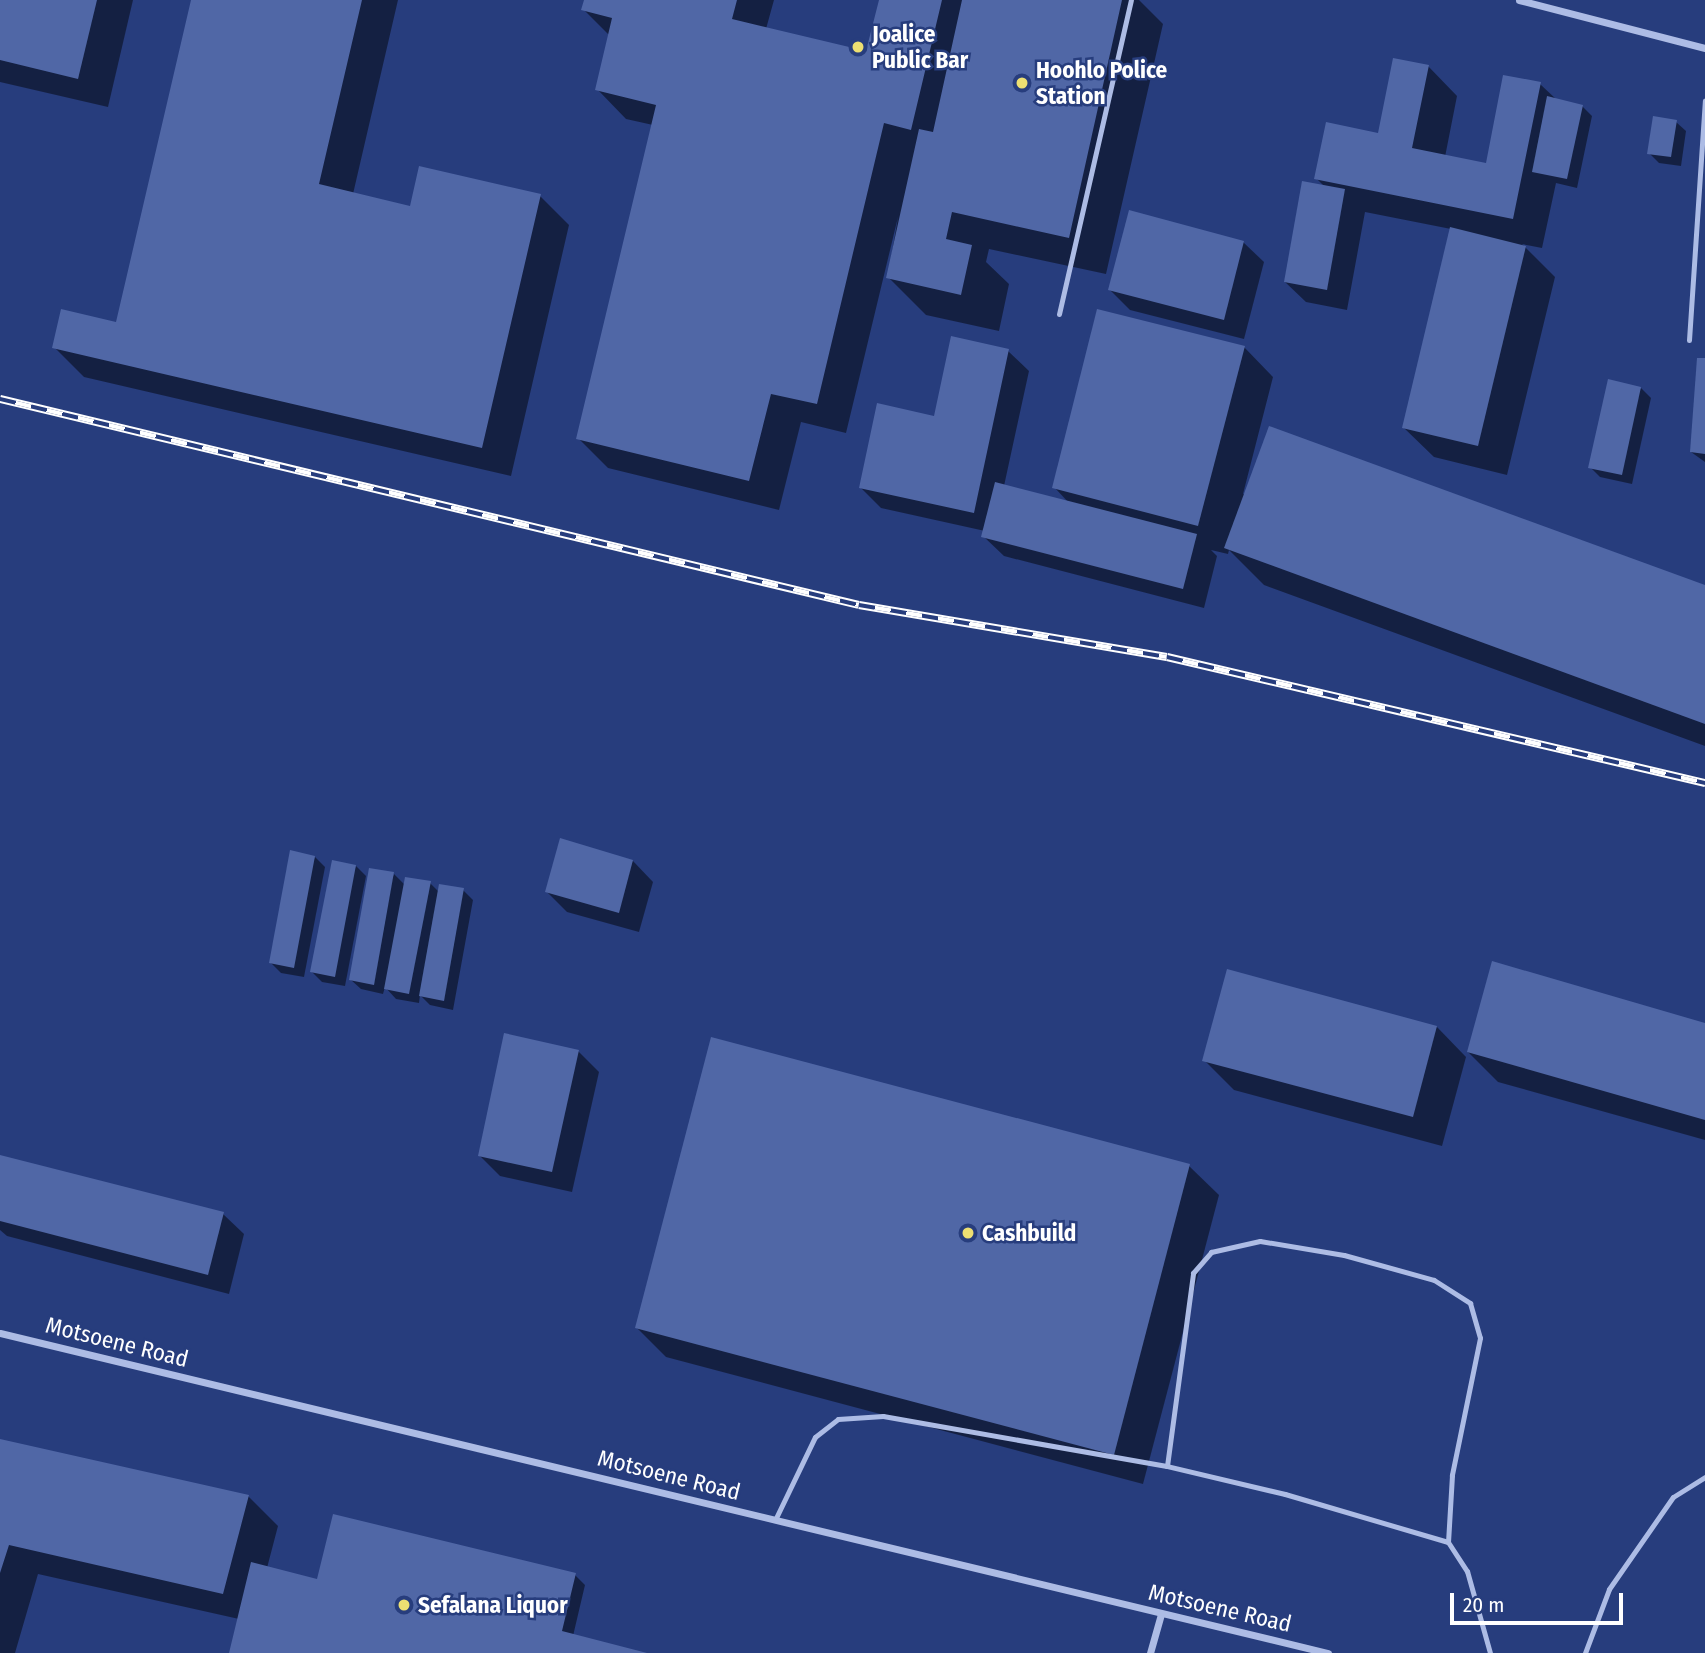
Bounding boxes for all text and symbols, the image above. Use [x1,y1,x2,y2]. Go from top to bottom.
place label: Joalice Public Bar [872,20,968,74]
marker: Joalice Public Bar [850,39,866,55]
place label: Hoohlo Police Station [1036,56,1167,110]
marker: Hoohlo Police Station [1014,75,1030,91]
place label: Cashbuild [982,1219,1076,1247]
marker: Cashbuild [960,1225,976,1241]
street label: Motsoene Road [43,1311,191,1373]
street label: Motsoene Road [595,1444,743,1506]
street label: Motsoene Road [1146,1578,1294,1638]
scale bar [1453,1580,1626,1624]
place label: Sefalana Liquor [418,1591,568,1619]
text: 20 m [1463,1592,1504,1618]
marker: Sefalana Liquor [396,1597,412,1613]

